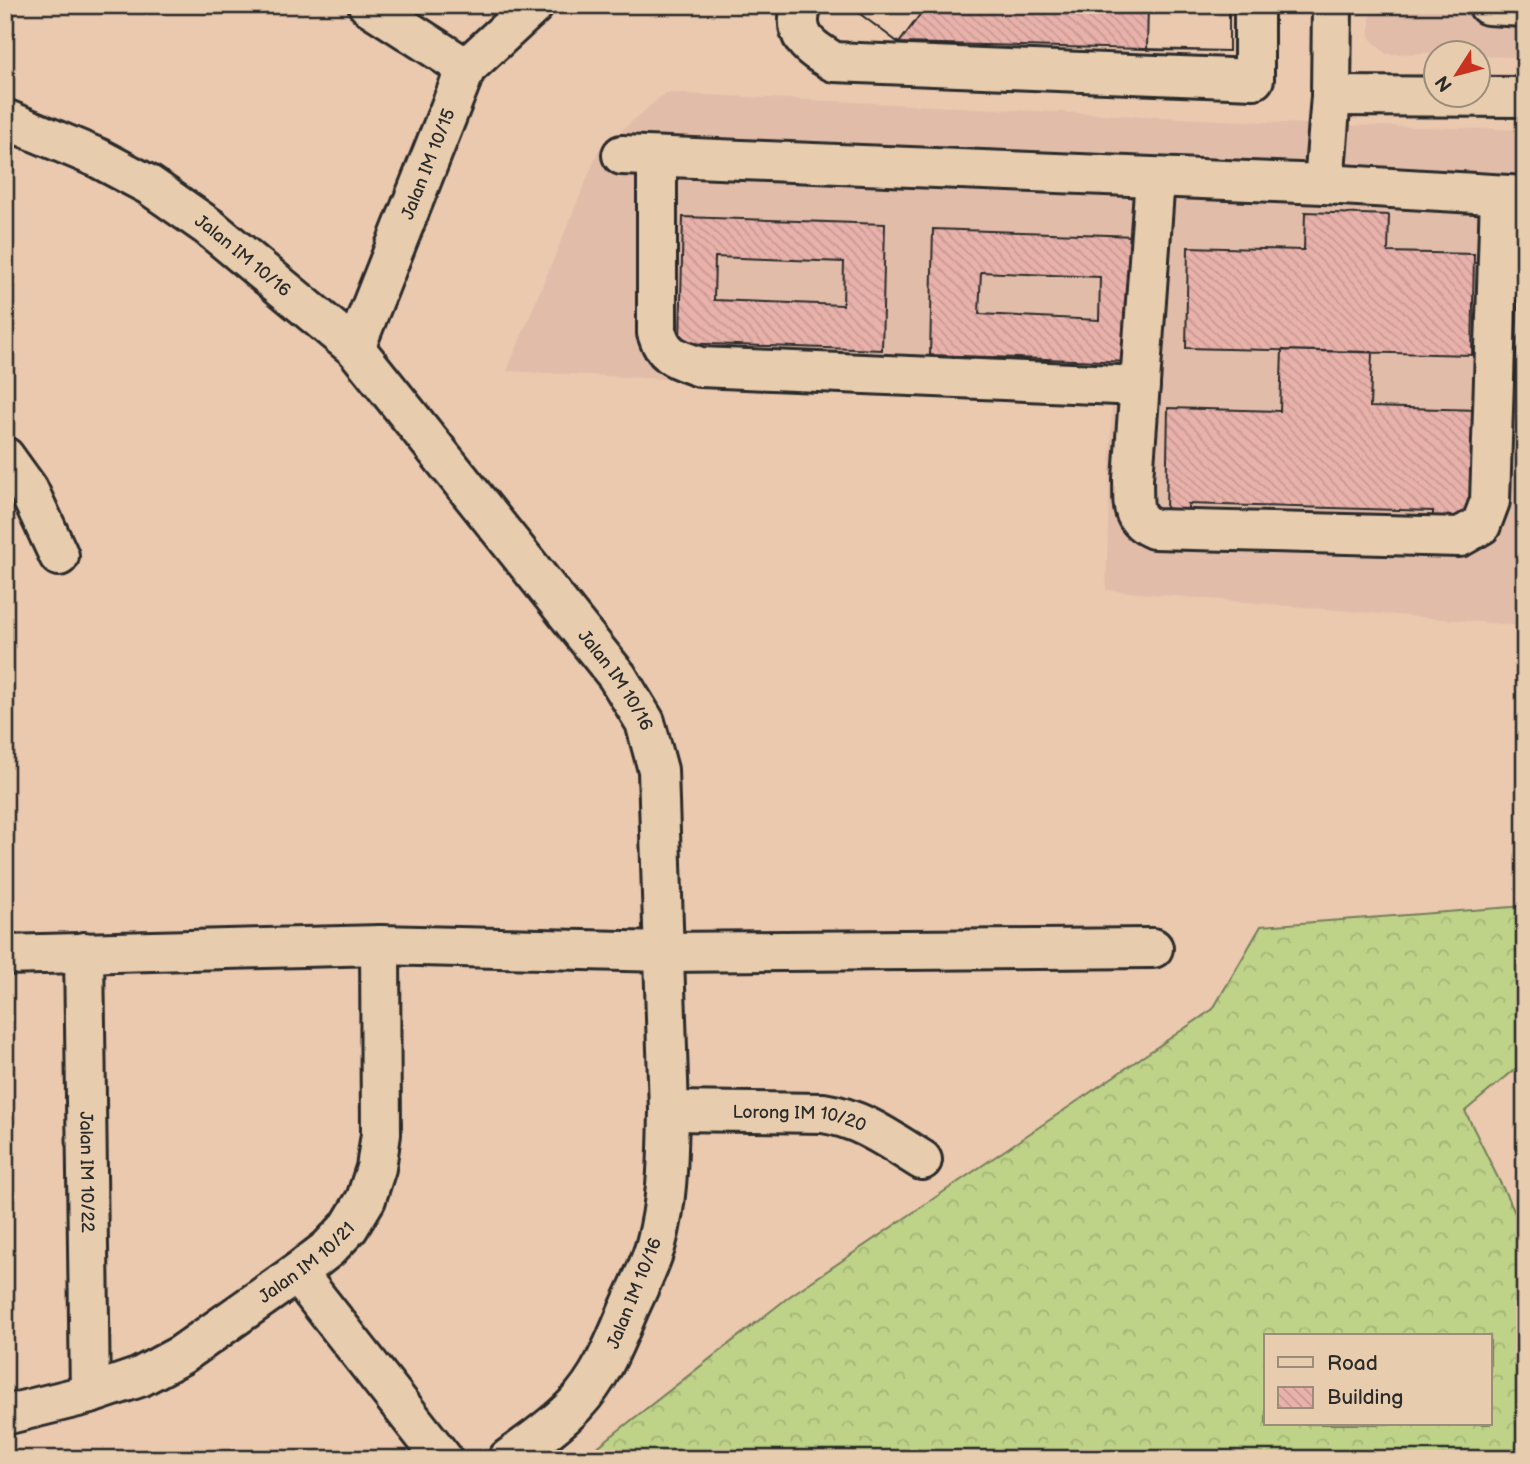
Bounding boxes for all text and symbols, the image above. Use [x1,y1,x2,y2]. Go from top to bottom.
north arrow [1422,38,1492,108]
text: N [1431,71,1458,96]
street label: Jalan IM 10/15 [397,106,460,223]
street label: Jalan IM 10/16 [191,210,295,301]
street label: Jalan IM 10/16 [573,626,657,733]
street label: Lorong IM 10/20 [732,1102,869,1136]
street label: Jalan IM 10/22 [75,1111,98,1233]
street label: Jalan IM 10/21 [255,1218,359,1308]
street label: Jalan IM 10/16 [603,1235,666,1352]
legend [1264,1334,1492,1426]
text: Road [1327,1351,1378,1376]
text: Building [1327,1385,1403,1410]

